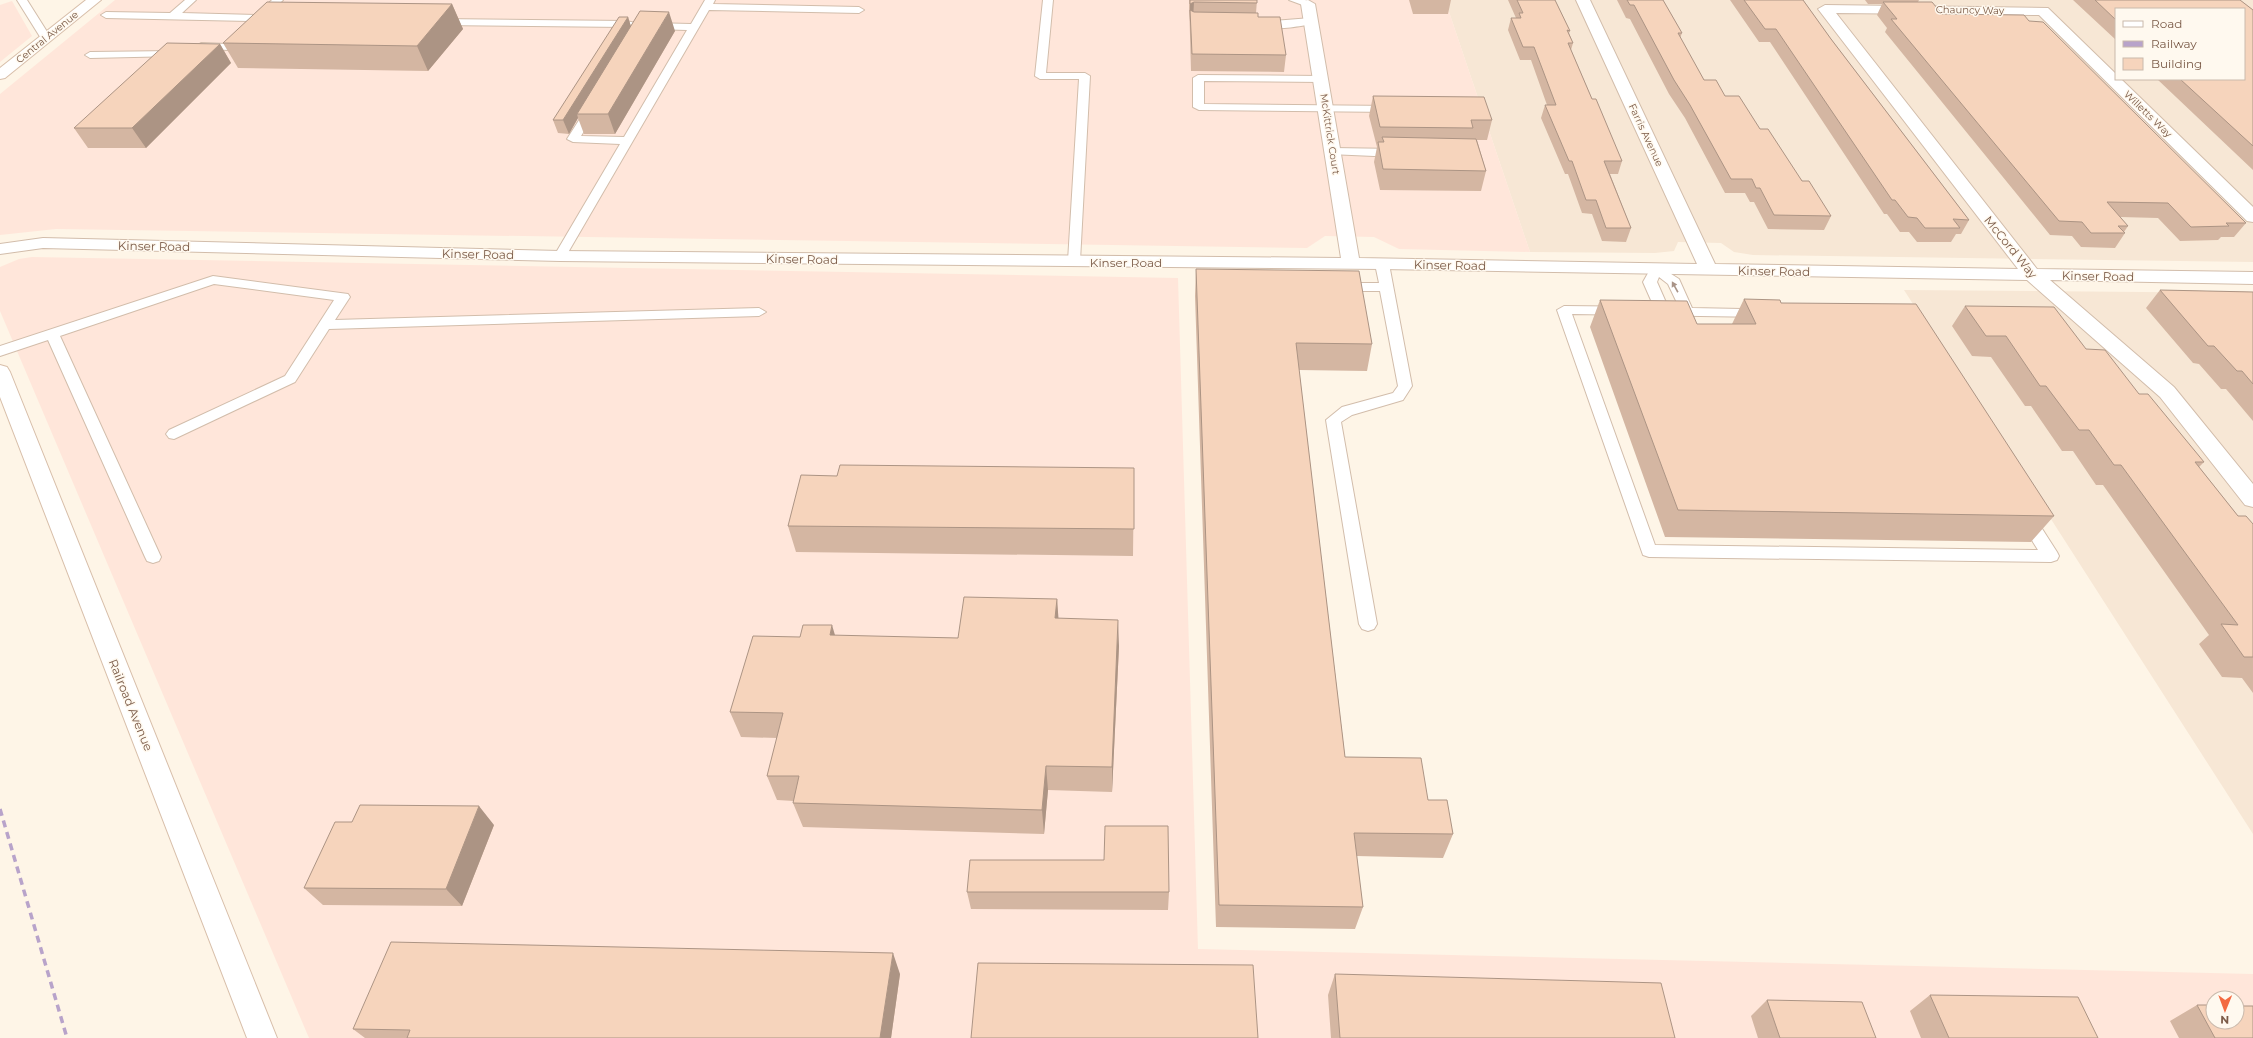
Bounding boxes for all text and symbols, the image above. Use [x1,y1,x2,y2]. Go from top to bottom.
street label: Chauncy Way [1936,3,2005,17]
street label: Central Avenue [13,8,81,66]
legend [2115,8,2245,80]
text: Road [2151,16,2182,31]
text: Railway [2151,36,2197,51]
text: Building [2151,56,2202,71]
street label: Willetts Way [2121,88,2175,141]
street label: McKittrick Court [1317,93,1343,175]
street label: Farris Avenue [1626,102,1666,168]
street label: McCord Way [1981,213,2041,282]
street label: Kinser Road [118,238,190,254]
street label: Kinser Road [442,246,514,262]
street label: Kinser Road [766,251,838,267]
street label: Kinser Road [1090,255,1162,270]
street label: Kinser Road [1414,257,1486,273]
street label: Kinser Road [1738,263,1810,279]
street label: Kinser Road [2062,268,2134,284]
one-way arrow [1672,281,1679,293]
street label: Railroad Avenue [106,657,156,753]
north arrow [2205,990,2245,1030]
text: N [2220,1013,2229,1027]

